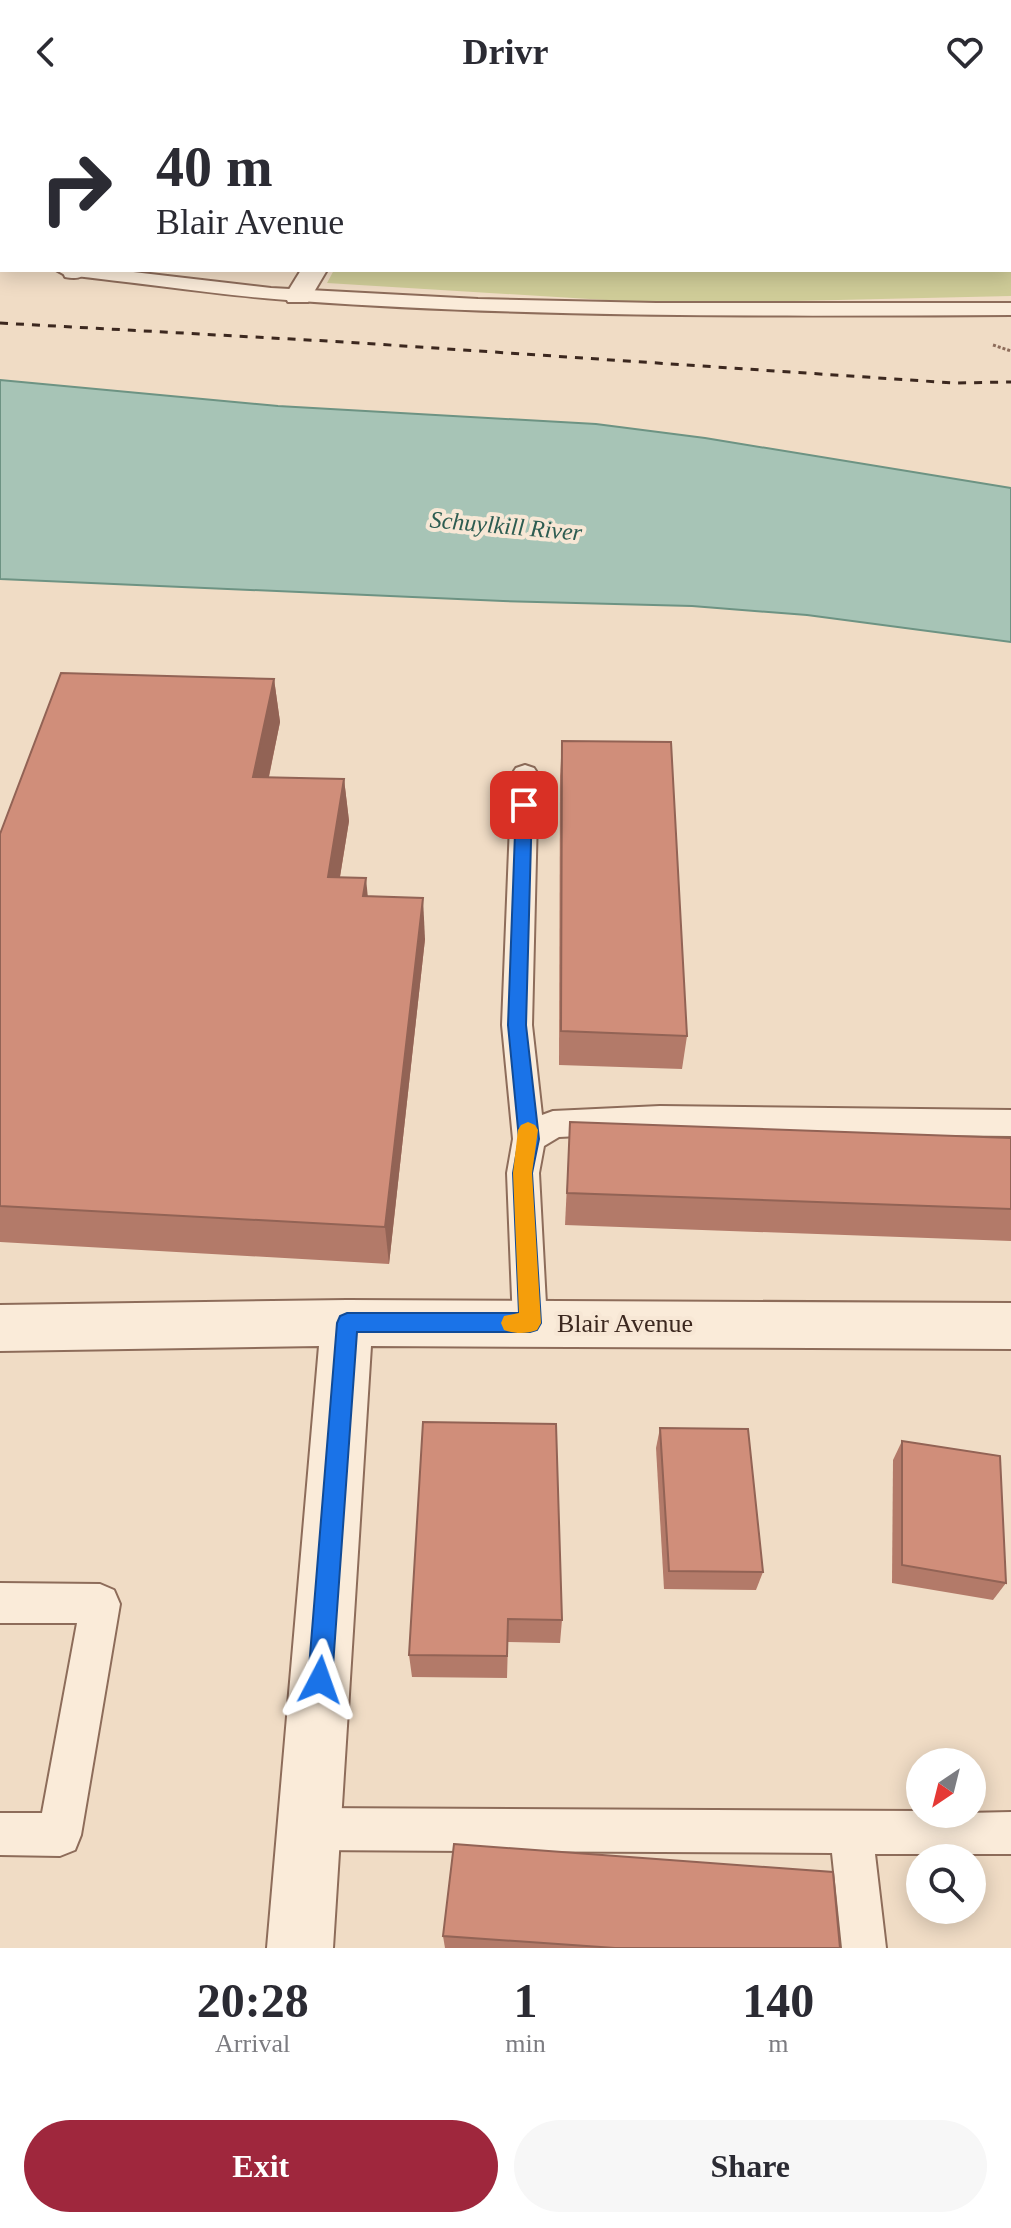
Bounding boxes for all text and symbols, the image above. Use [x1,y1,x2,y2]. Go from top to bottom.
icon: back [24,30,68,74]
icon: heart [943,30,987,74]
text: Drivr [463,32,548,72]
icon: right [24,136,128,240]
text: 40 m [156,136,273,198]
text: Blair Avenue [156,202,344,242]
water label: Schuylkill River [429,506,584,546]
pin [490,771,558,839]
icon: arrive [502,783,546,827]
street label: Blair Avenue [557,1309,693,1338]
position arrow [278,1638,362,1722]
north arrow [906,1748,986,1828]
map controls [906,1748,986,1924]
button: search [906,1844,986,1924]
text: 20:28 [197,1974,309,2027]
text: 1 [513,1974,537,2027]
text: 140 [742,1974,814,2027]
text: Arrival [215,2029,290,2058]
text: min [505,2029,546,2058]
text: m [768,2029,788,2058]
button: Exit [24,2120,498,2212]
button: Share [514,2120,987,2212]

